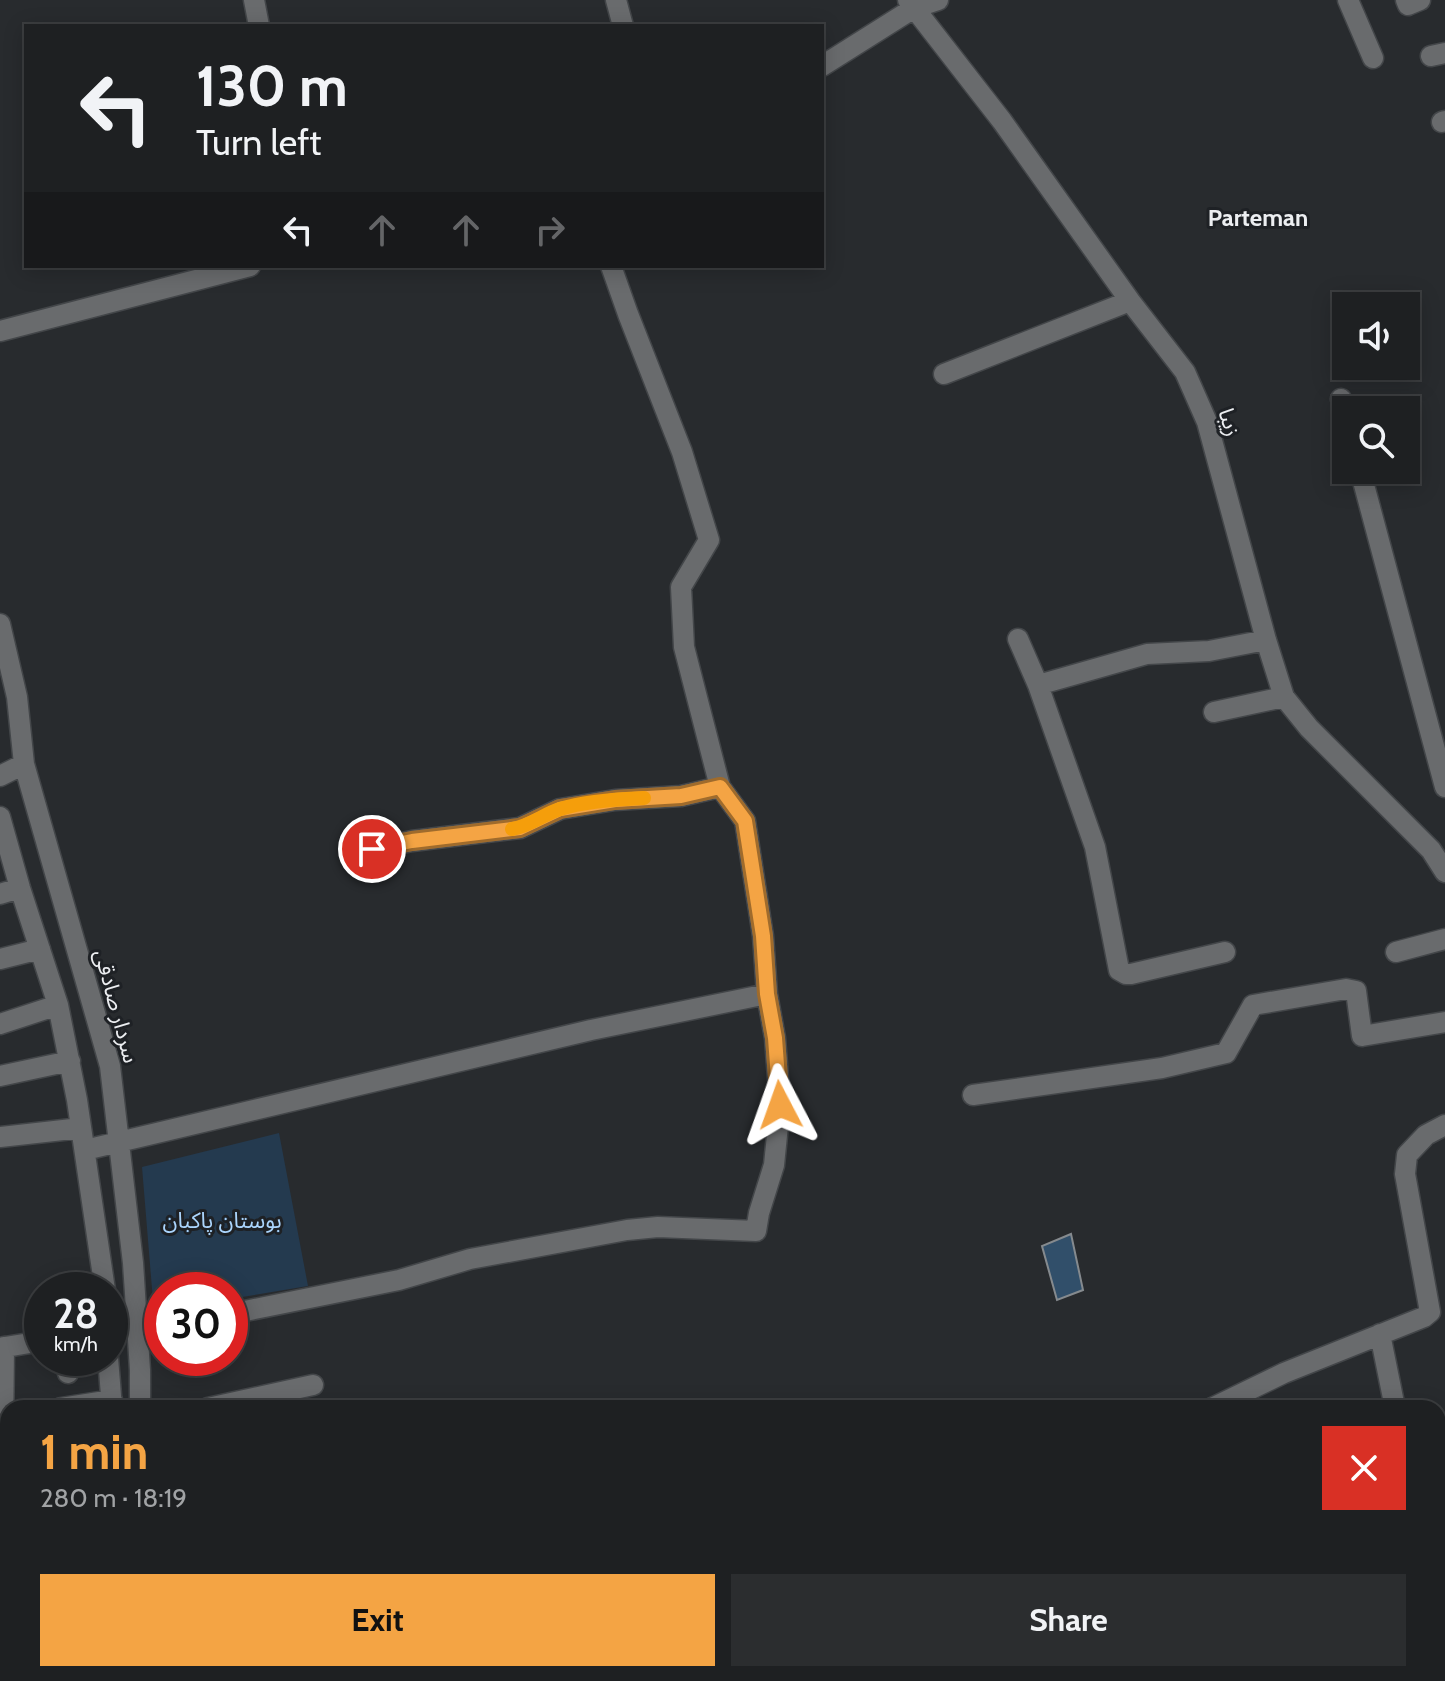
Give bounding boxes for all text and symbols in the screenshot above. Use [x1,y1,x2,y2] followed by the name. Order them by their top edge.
[196,52,348,120] text: 130 m
[64,56,168,160] icon: left
[196,120,321,164] text: Turn left
[1208,203,1308,232] district label: Parteman
[276,208,320,252] icon: left
[360,208,404,252] icon: ahead
[444,208,488,252] icon: ahead
[528,208,572,252] icon: right
[1332,292,1420,484] map controls
[1332,292,1420,380] button: sound
[1332,396,1420,484] button: search
[1212,405,1247,440] street label: زیبا
[338,815,406,883] pin
[350,827,394,871] icon: arrive
[88,946,145,1066] street label: سردار صادقی
[738,1063,822,1147] position arrow
[162,1207,282,1235] park label: بوستان پاکبان
[144,1272,248,1376] speed limit sign: 30
[53,1289,99,1338] text: 28
[54,1332,98,1356] text: km/h
[40,1423,148,1481] text: 1 min
[1322,1426,1406,1510] button: close
[40,1482,187,1514] text: 280 m · 18:19
[40,1574,715,1666] button: Exit
[731,1574,1406,1666] button: Share

